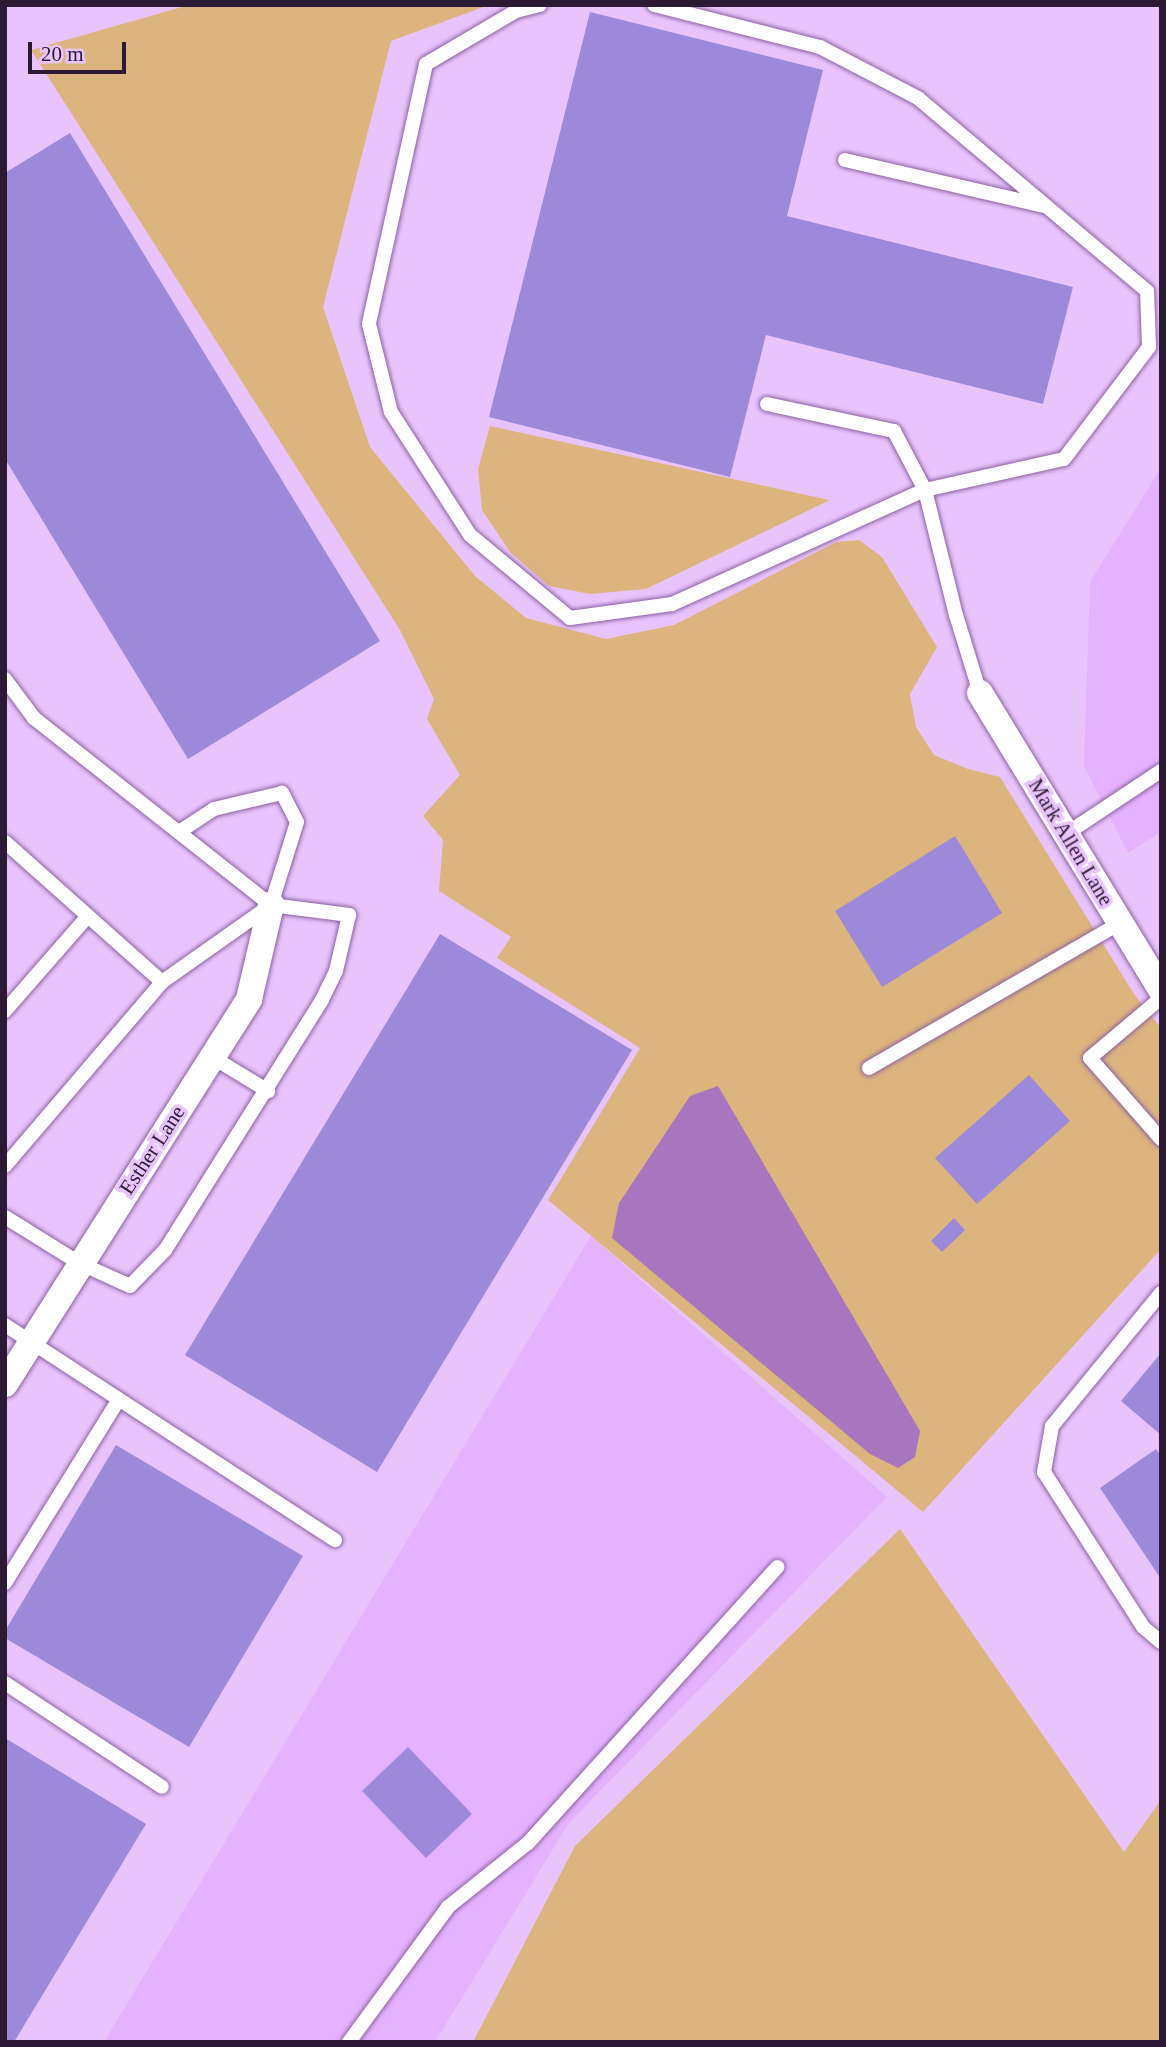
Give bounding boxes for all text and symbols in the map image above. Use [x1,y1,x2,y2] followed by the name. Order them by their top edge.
[32,28,130,72] scale bar
[41,42,84,66] text: 20 m
[1023,774,1119,910] street label: Mark Allen Lane
[114,1101,190,1199] street label: Esther Lane

